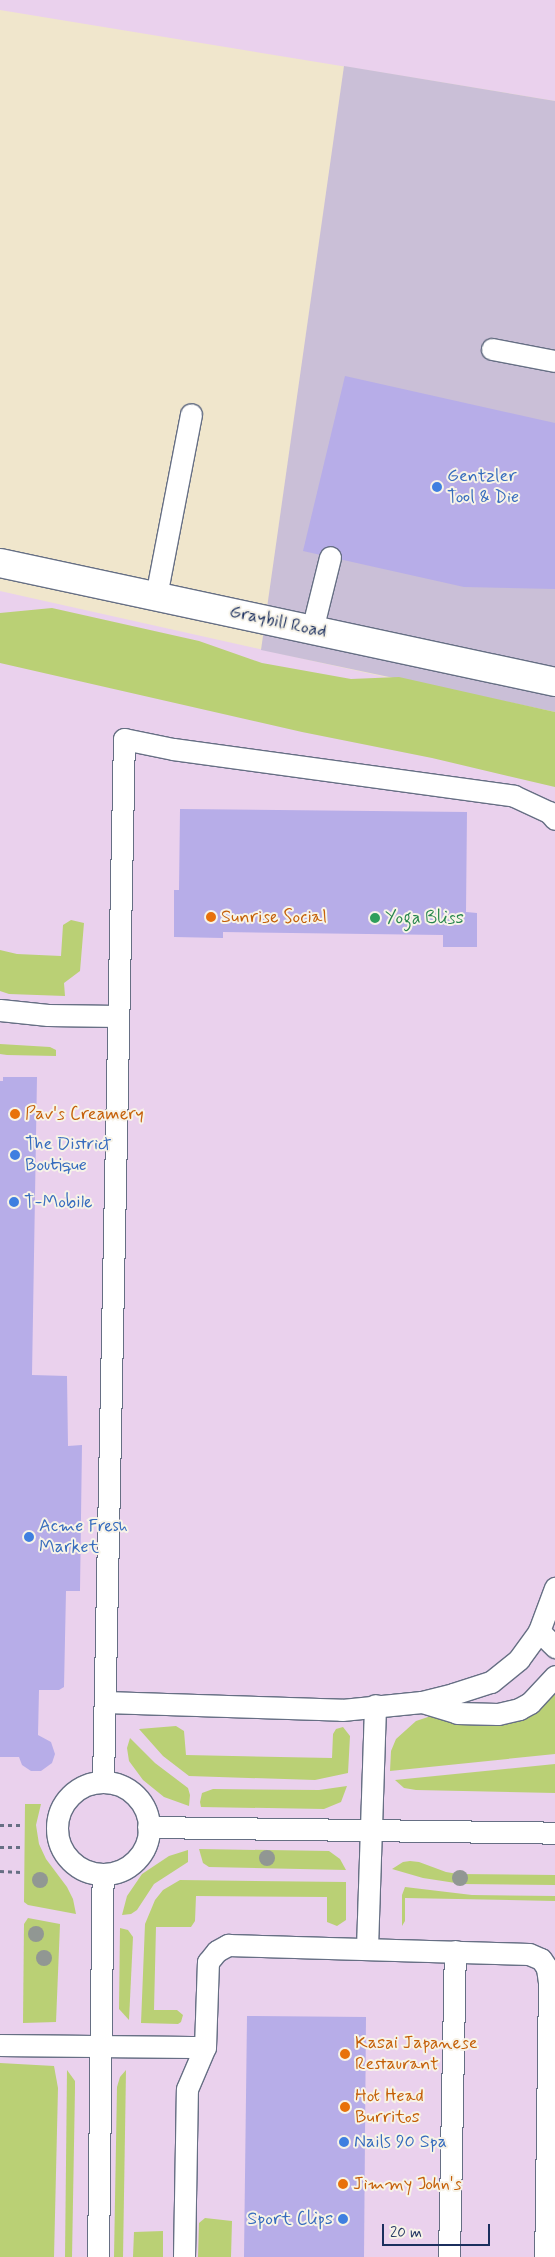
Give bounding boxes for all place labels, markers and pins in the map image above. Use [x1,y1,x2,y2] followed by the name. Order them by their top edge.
[447,466,519,508] place label: Gentzler Tool & Die
[431,481,443,493] marker: Gentzler Tool & Die
[221,906,328,928] place label: Sunrise Social
[385,907,463,929] place label: Yoga Bliss
[205,911,217,923] marker: Sunrise Social
[369,912,381,924] marker: Yoga Bliss
[25,1103,151,1125] place label: Pav's Creamery
[9,1108,21,1120] marker: Pav's Creamery
[25,1134,111,1176] place label: The District Boutique
[9,1149,21,1161] marker: The District Boutique
[24,1191,92,1213] place label: T-Mobile
[8,1196,20,1208] marker: T-Mobile
[39,1516,128,1558] place label: Acme Fresh Market
[23,1531,35,1543] marker: Acme Fresh Market
[355,2033,478,2076] place label: Kasai Japanese Restaurant
[339,2048,351,2060] marker: Kasai Japanese Restaurant
[355,2086,423,2128] place label: Hot Head Burritos
[339,2101,351,2113] marker: Hot Head Burritos
[354,2131,447,2153] place label: Nails 90 Spa
[338,2136,350,2148] marker: Nails 90 Spa
[353,2173,469,2195] place label: Jimmy John's
[337,2178,349,2190] marker: Jimmy John's
[245,2208,333,2230] place label: Sport Clips
[337,2213,349,2225] marker: Sport Clips

